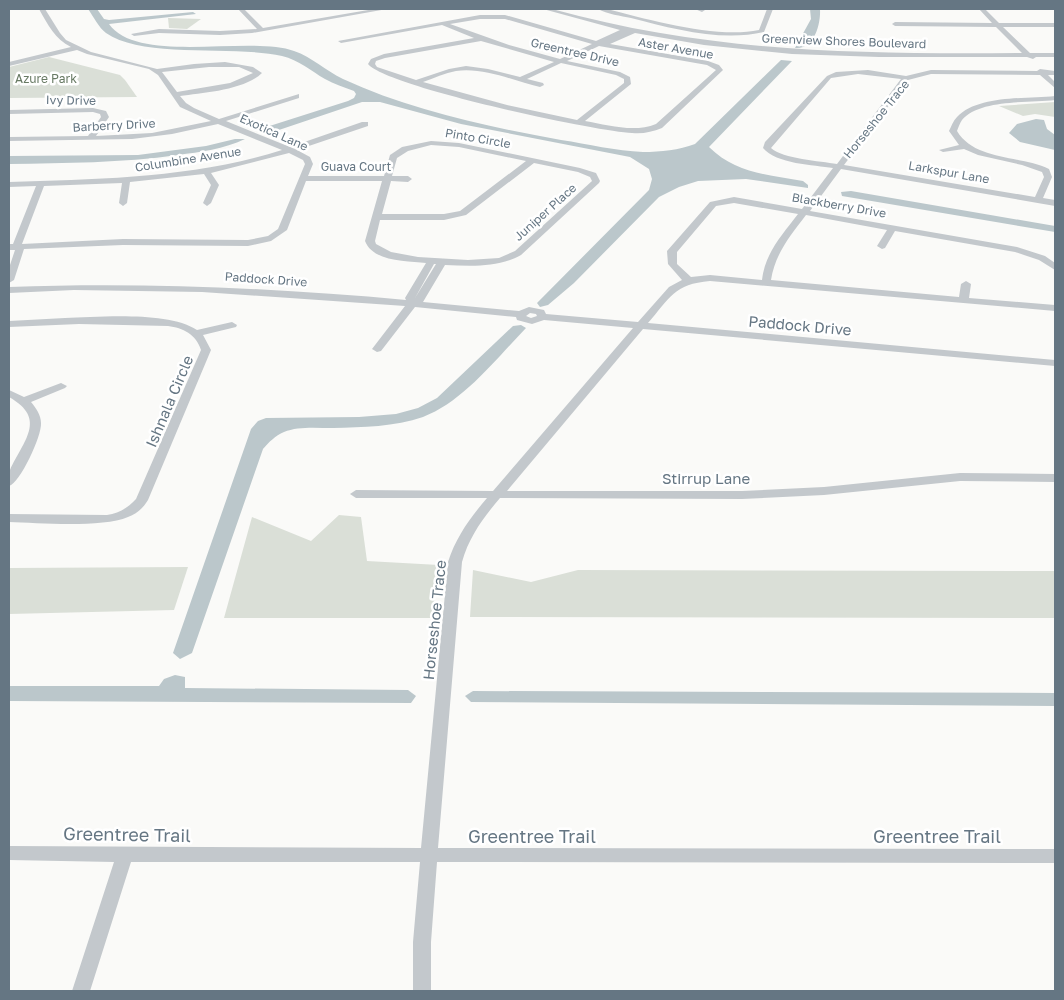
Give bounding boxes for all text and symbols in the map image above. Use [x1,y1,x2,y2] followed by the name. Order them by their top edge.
[761,31,927,51] street label: Greenview Shores Boulevard
[637,34,715,62] street label: Aster Avenue
[529,35,621,69] street label: Greentree Drive
[15,71,77,86] park label: Azure Park
[840,77,912,161] street label: Horseshoe Trace
[46,92,96,108] street label: Ivy Drive
[237,110,311,154] street label: Exotica Lane
[72,115,156,135] street label: Barberry Drive
[444,125,512,151] street label: Pinto Circle
[134,143,242,175] street label: Columbine Avenue
[907,157,991,187] street label: Larkspur Lane
[321,159,392,174] street label: Guava Court
[511,180,579,244] street label: Juniper Place
[791,189,887,221] street label: Blackberry Drive
[224,269,308,289] street label: Paddock Drive
[748,312,852,338] street label: Paddock Drive
[142,352,197,450] street label: Ishnala Circle
[662,469,750,487] street label: Stirrup Lane
[419,559,449,681] street label: Horseshoe Trace
[63,822,191,846] street label: Greentree Trail
[468,825,596,847] street label: Greentree Trail
[873,825,1001,847] street label: Greentree Trail

